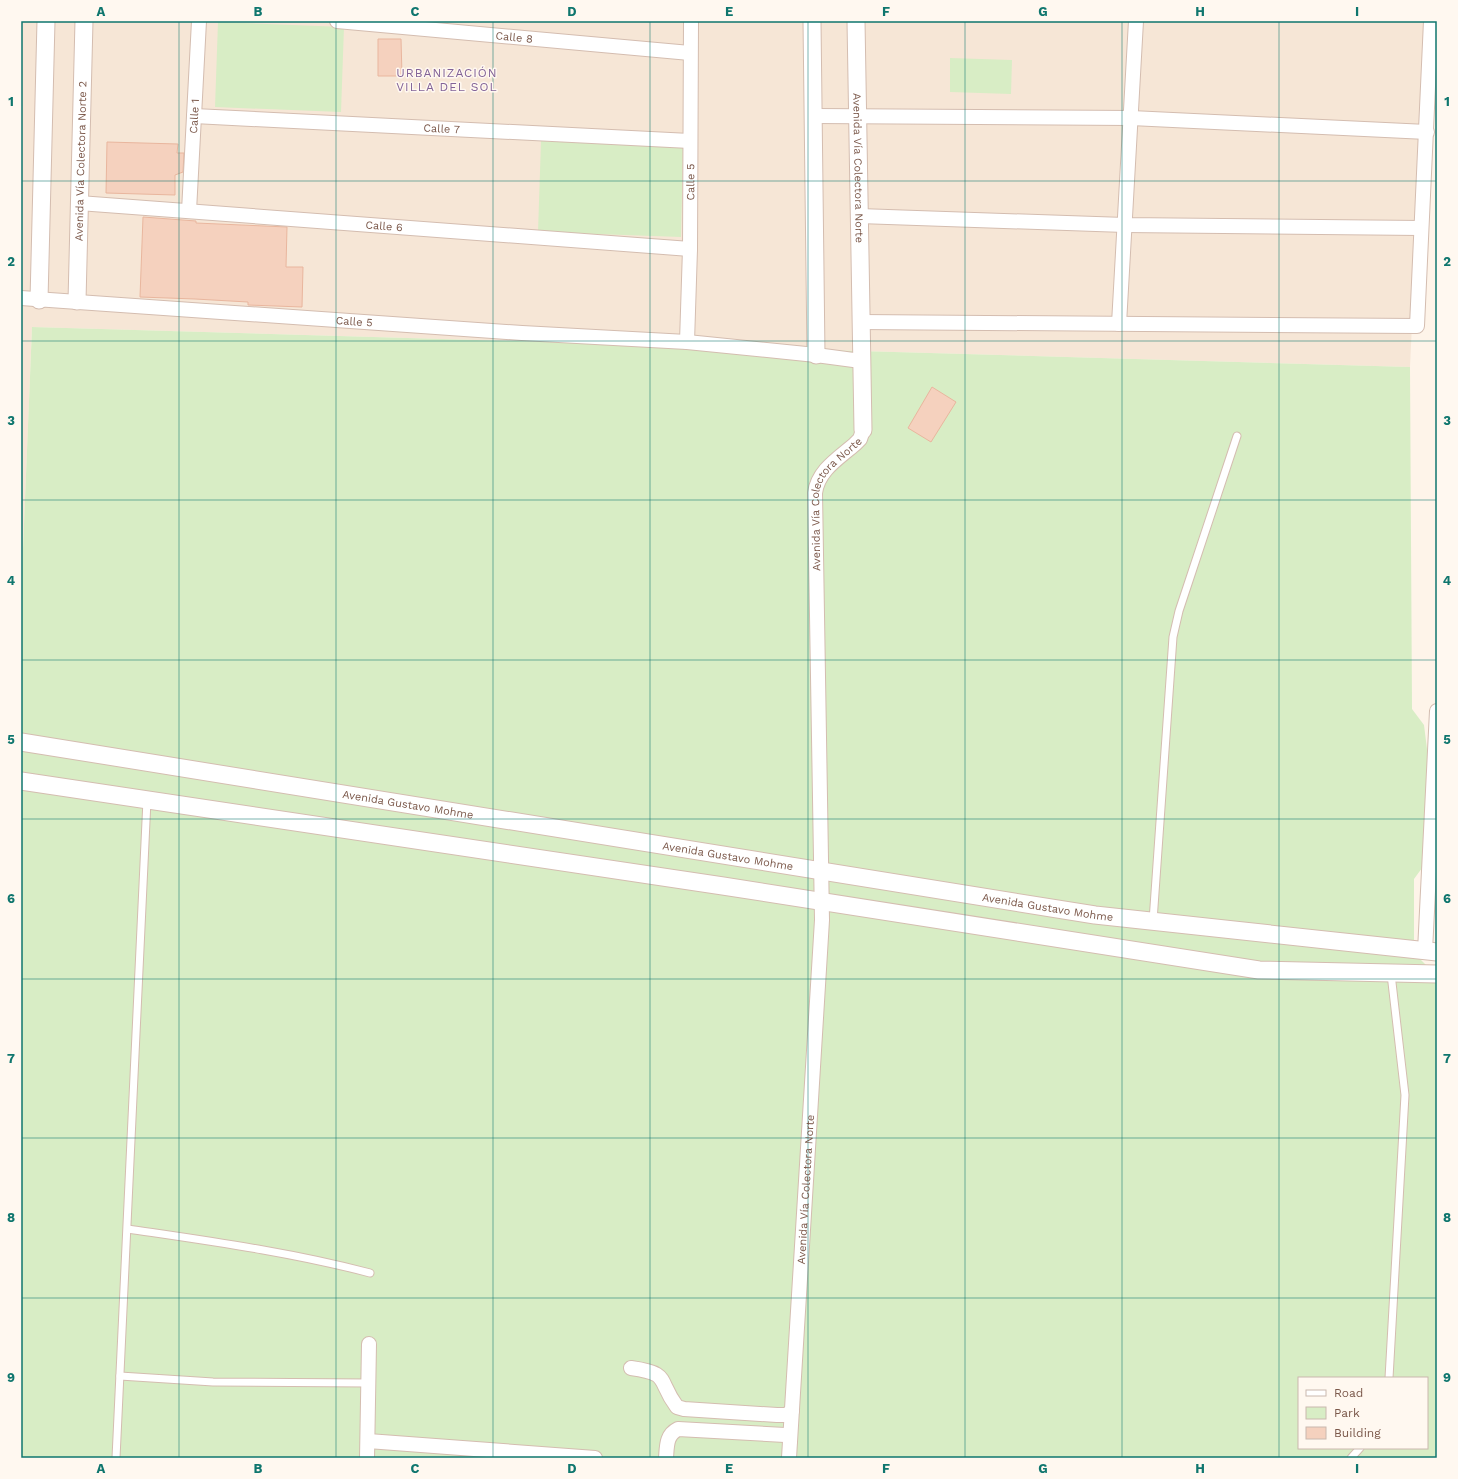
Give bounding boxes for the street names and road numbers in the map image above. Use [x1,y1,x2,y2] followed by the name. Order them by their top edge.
[495,29,534,45] street label: Calle 8
[72,81,89,241] street label: Avenida Vía Colectora Norte 2
[851,93,866,243] street label: Avenida Vía Colectora Norte
[187,98,201,134] street label: Calle 1
[423,121,460,136] street label: Calle 7
[684,163,697,201] street label: Calle 5
[365,218,404,234] street label: Calle 6
[335,314,373,329] street label: Calle 5
[808,434,865,571] street label: Avenida Vía Colectora Norte
[342,787,474,821] street label: Avenida Gustavo Mohme
[662,839,794,873] street label: Avenida Gustavo Mohme
[981,890,1114,923] street label: Avenida Gustavo Mohme
[794,1114,817,1265] street label: Avenida Vía Colectora Norte

